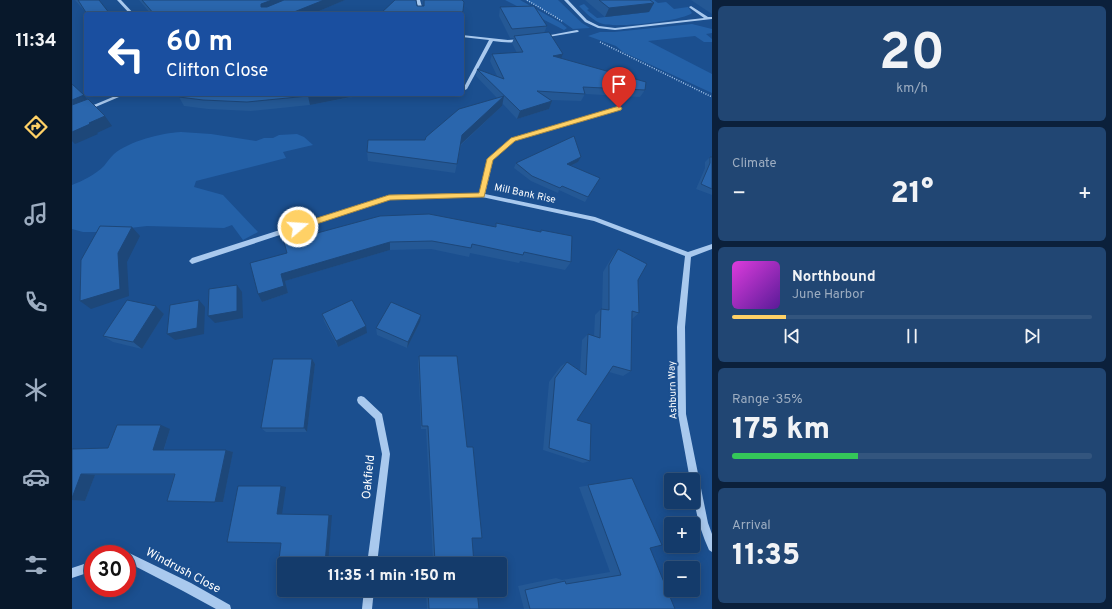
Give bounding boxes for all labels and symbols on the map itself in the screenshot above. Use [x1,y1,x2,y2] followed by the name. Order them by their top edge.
[602,67,636,108] pin
[493,181,557,207] street label: Mill Bank Rise
[277,206,319,248] position arrow
[665,360,681,420] street label: Ashburn Way
[359,454,379,500] street label: Oakfield
[84,545,136,597] speed limit sign: 30
[143,545,223,597] street label: Windrush Close

